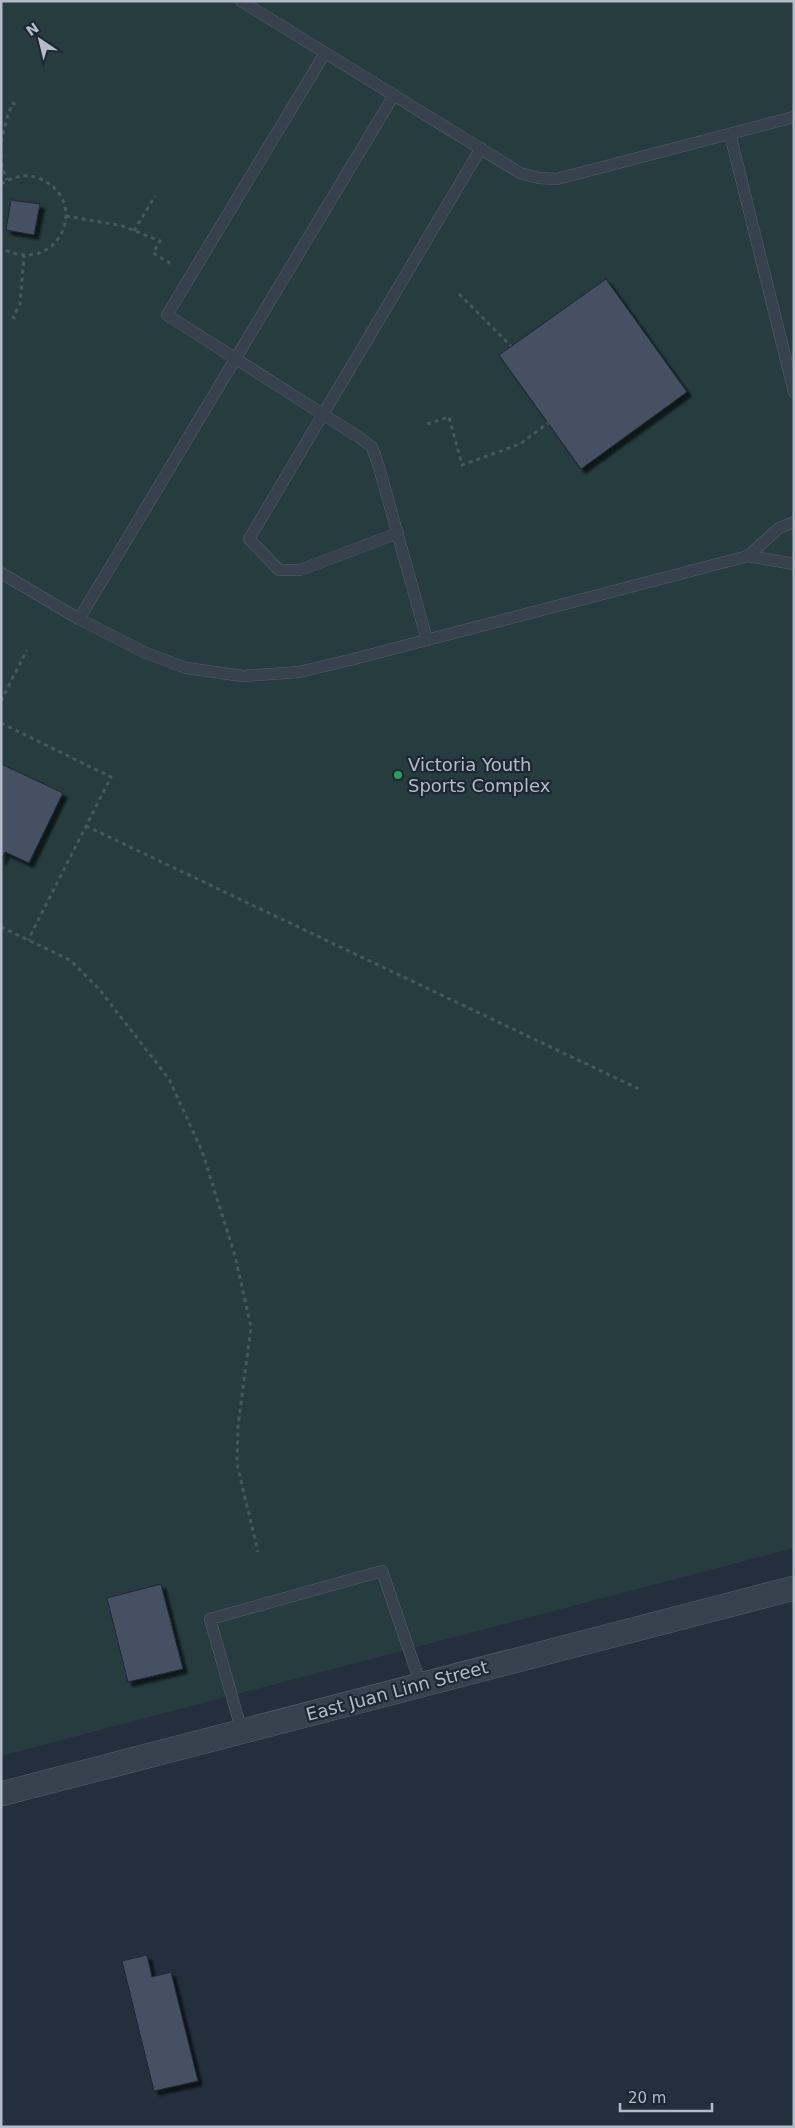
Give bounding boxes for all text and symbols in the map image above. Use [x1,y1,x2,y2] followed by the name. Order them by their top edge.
[15,15,65,65] north arrow
[23,19,42,39] text: N
[408,754,551,796] place label: Victoria Youth Sports Complex
[392,769,404,781] marker: Victoria Youth Sports Complex
[303,1656,490,1725] street label: East Juan Linn Street
[620,2080,712,2112] scale bar
[628,2089,666,2107] text: 20 m

